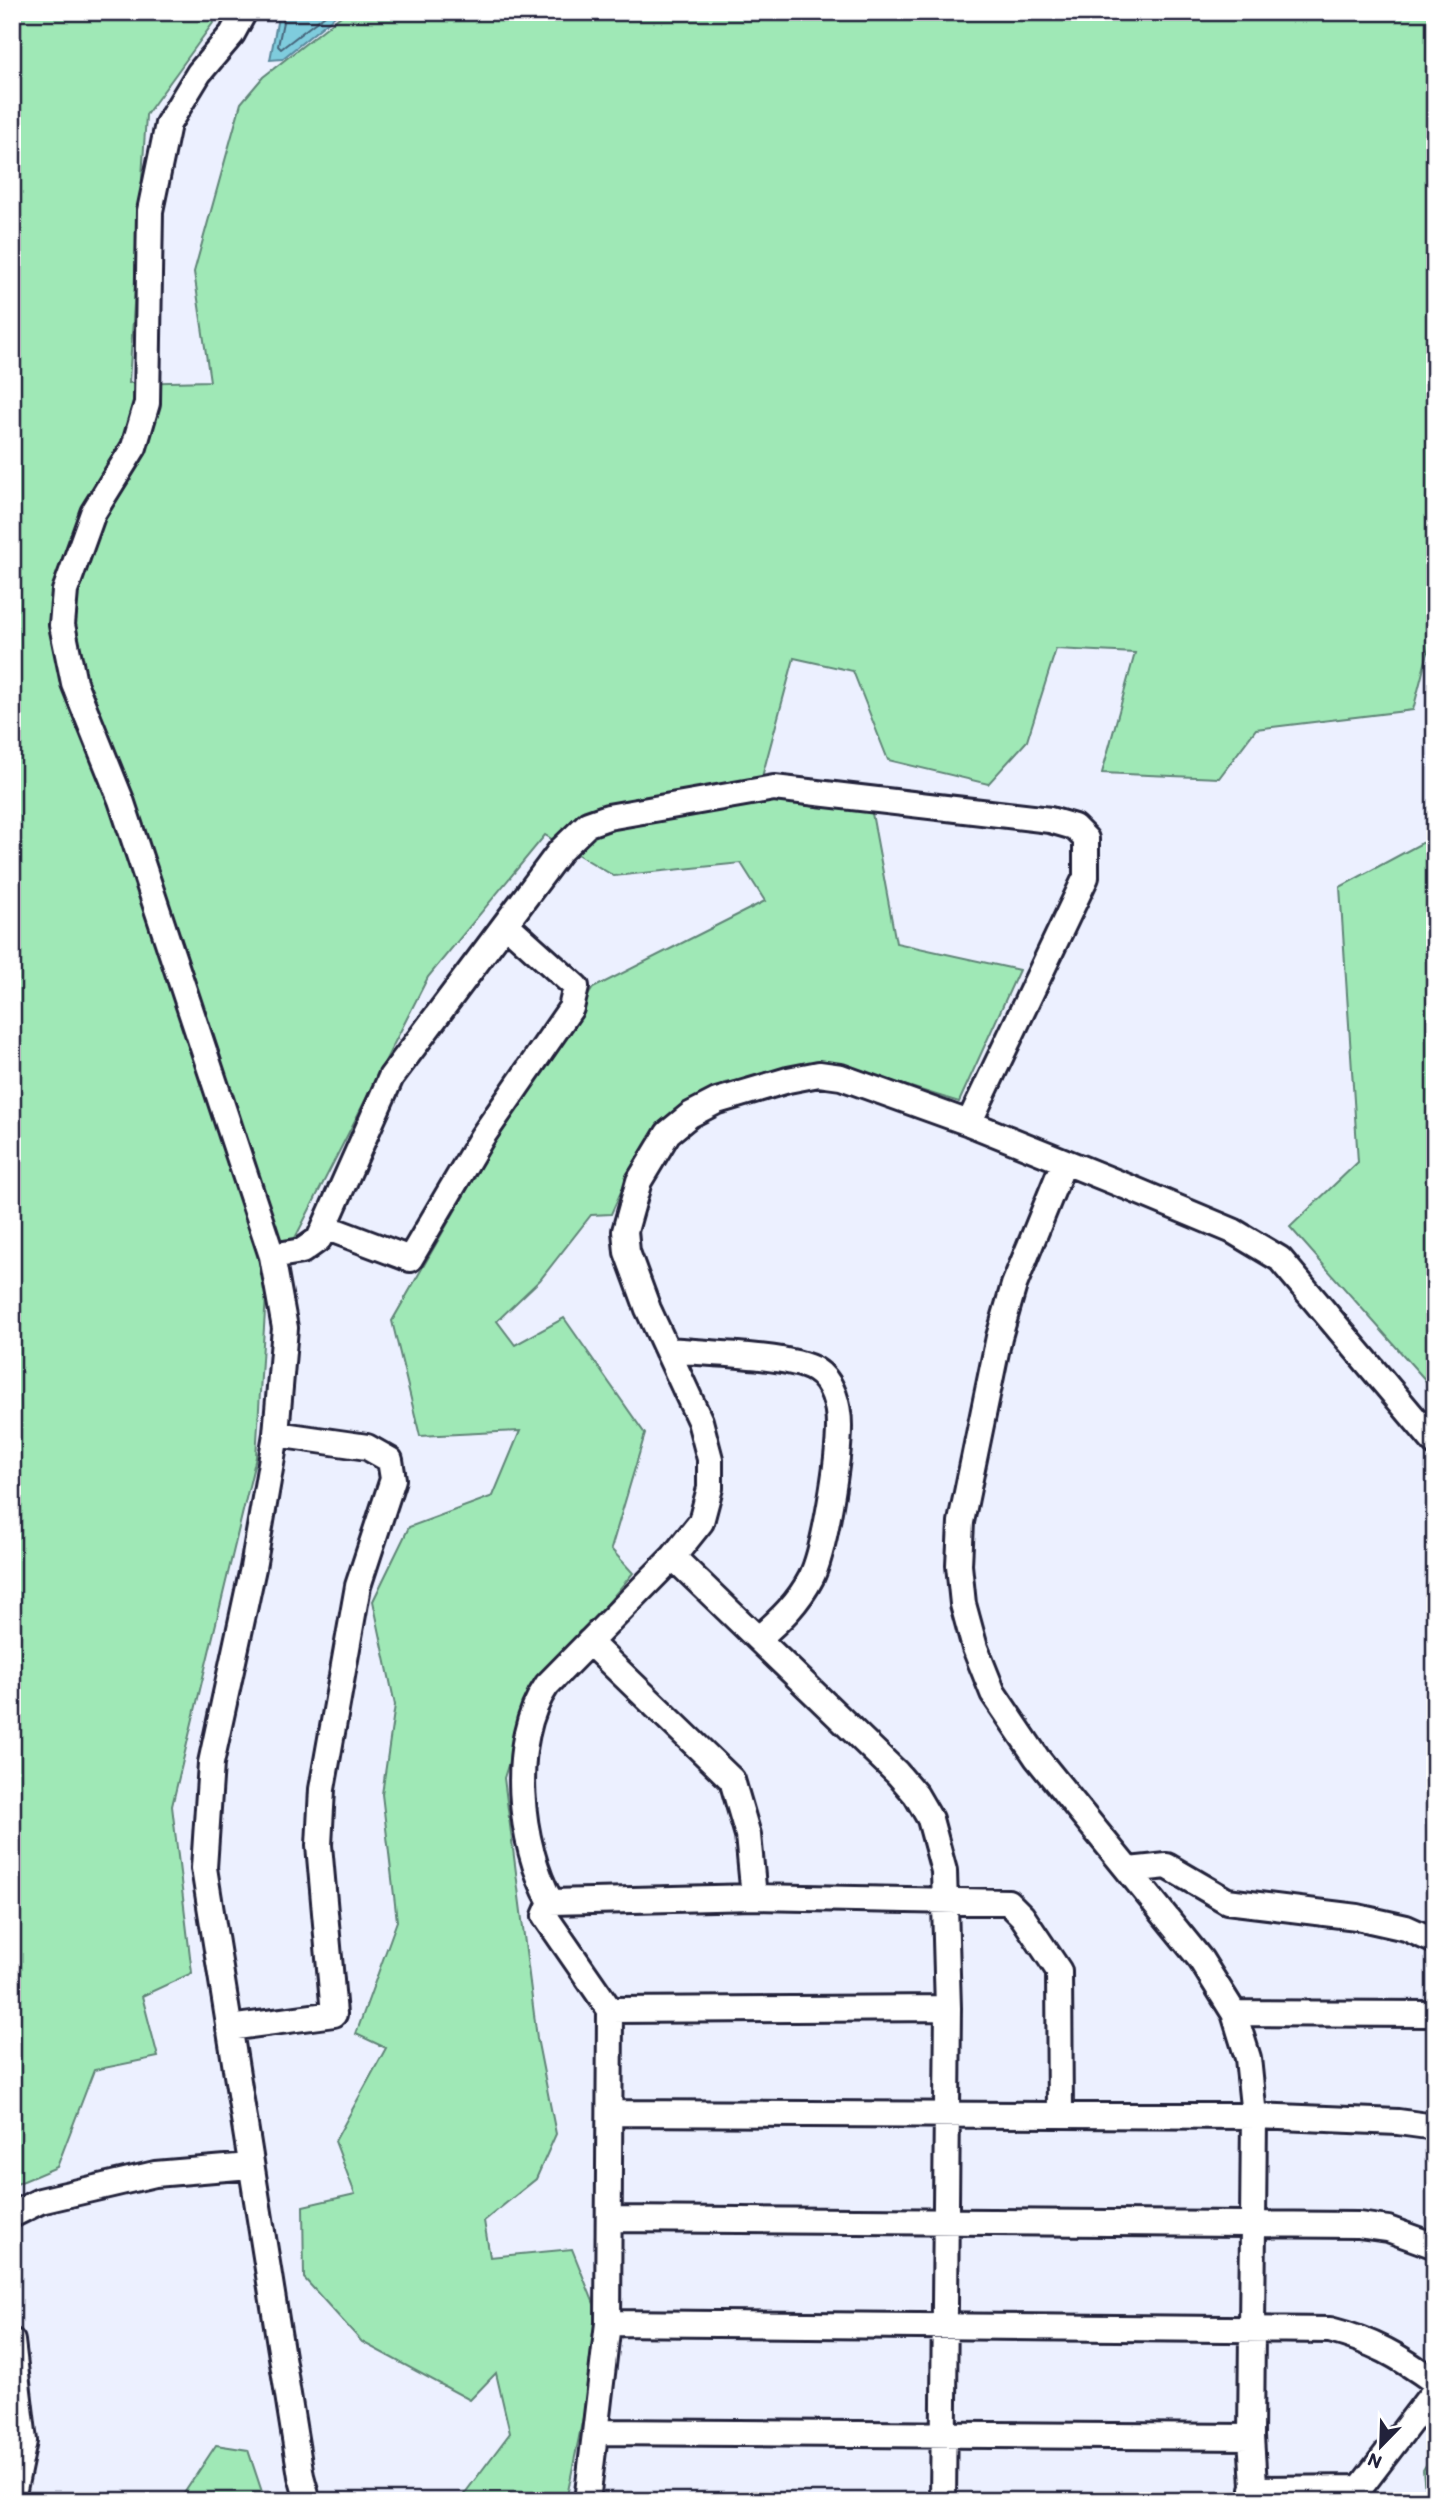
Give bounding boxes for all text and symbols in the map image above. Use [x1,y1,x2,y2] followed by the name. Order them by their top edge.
[1346,2412,1416,2482] north arrow
[1364,2448,1385,2474] text: N

